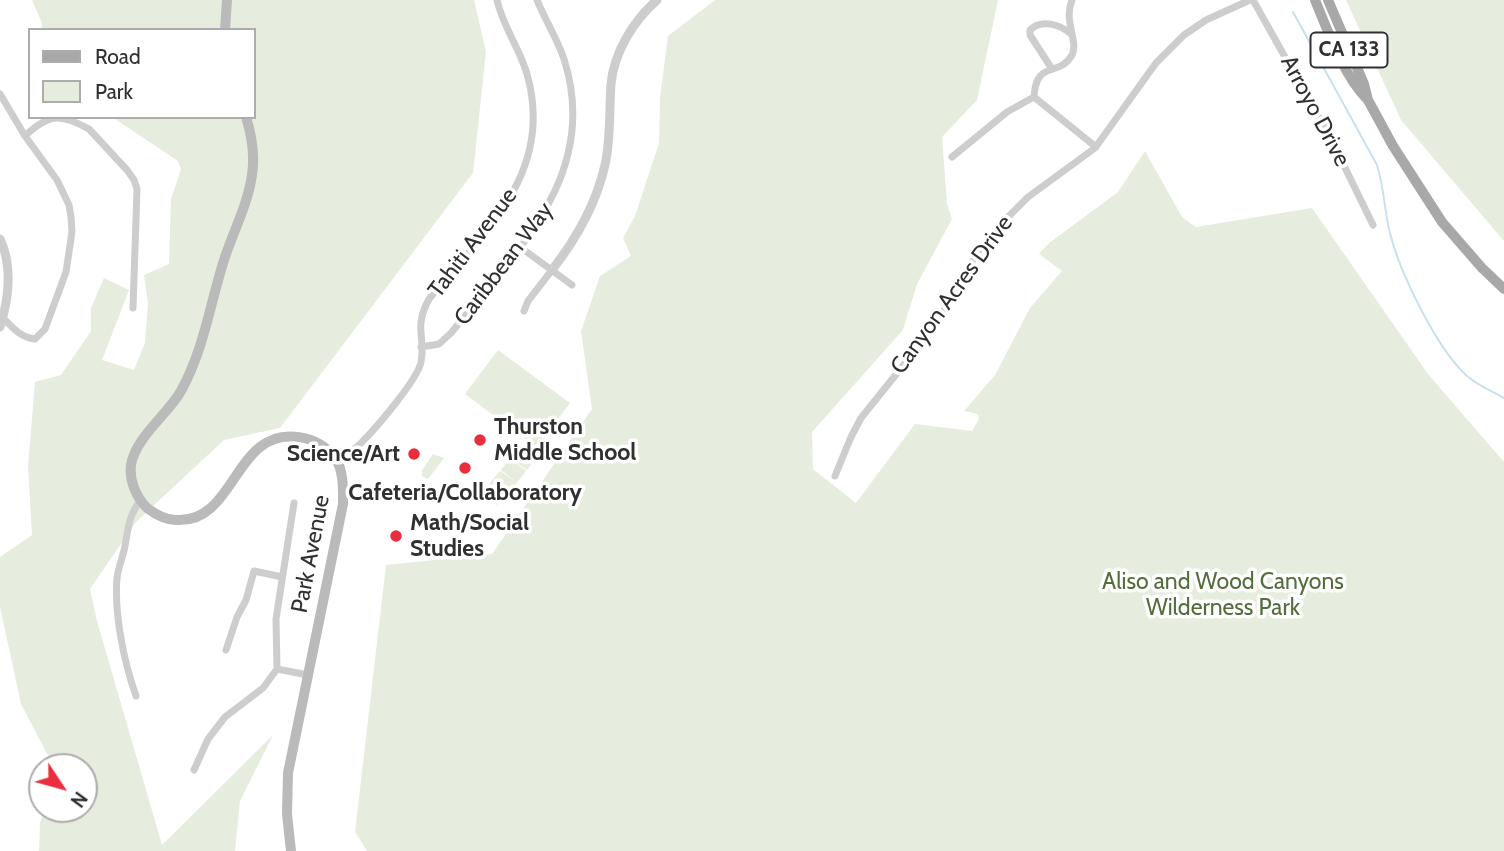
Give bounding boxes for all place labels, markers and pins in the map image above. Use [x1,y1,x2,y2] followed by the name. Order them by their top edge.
[494,413,636,467] place label: Thurston Middle School
[472,432,488,448] marker: Thurston Middle School
[287,440,400,468] place label: Science/Art
[406,446,422,462] marker: Science/Art
[457,460,473,476] marker: Cafeteria/Collaboratory
[348,479,582,507] place label: Cafeteria/Collaboratory
[410,509,529,563] place label: Math/Social Studies
[388,528,404,544] marker: Math/Social Studies

